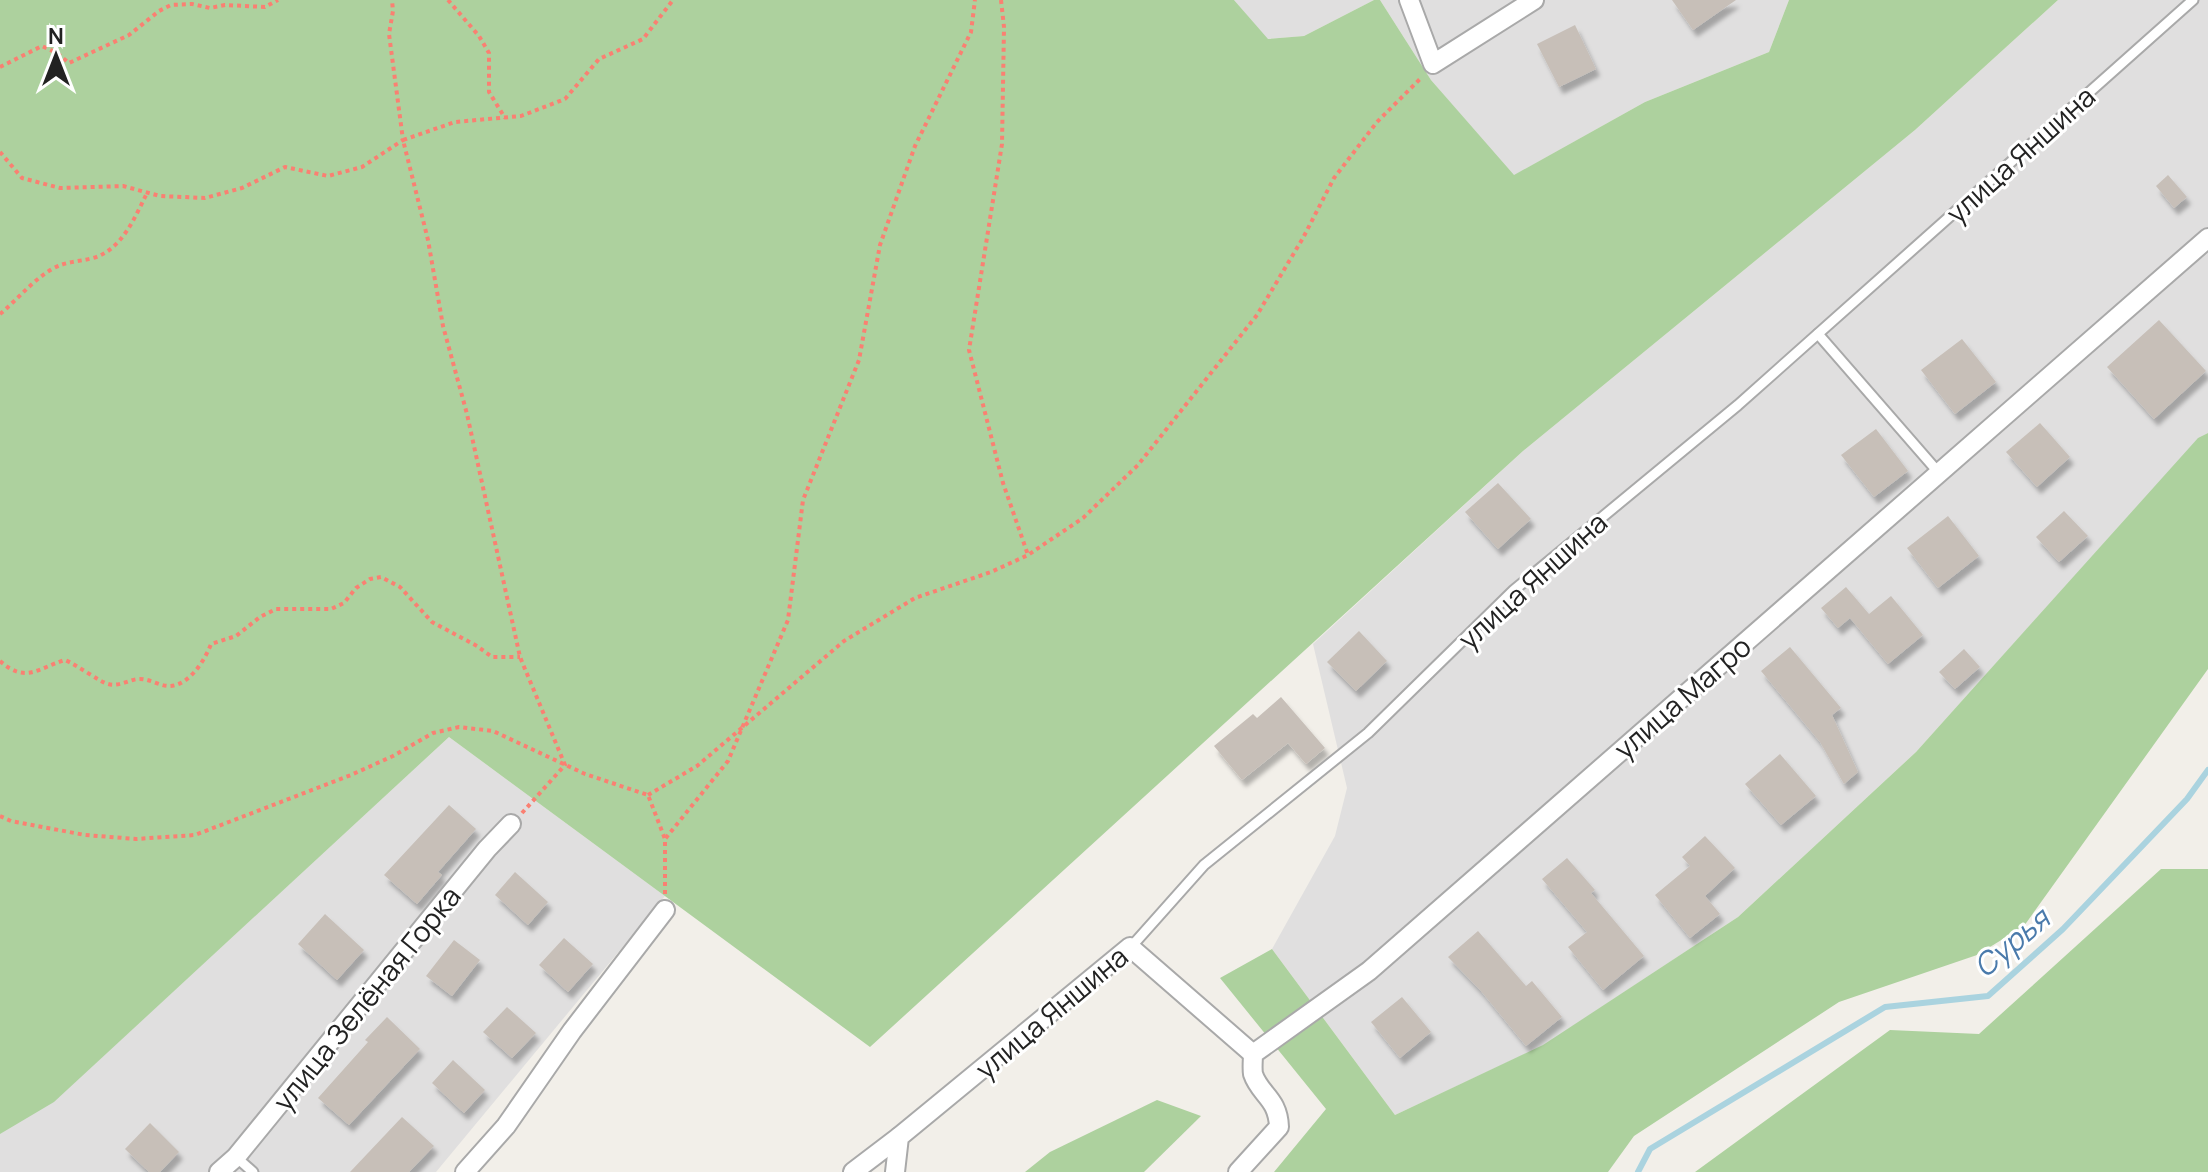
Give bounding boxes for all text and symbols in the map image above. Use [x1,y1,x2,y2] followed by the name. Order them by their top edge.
[16,16,96,96] north arrow
[48,21,64,51] text: N
[1937,77,2103,231] street label: улица Яншина
[1449,503,1615,657] street label: улица Яншина
[1605,627,1759,767] street label: улица Магро
[264,878,468,1118] street label: улица Зелёная Горка
[1964,897,2060,986] water label: Сурья
[967,937,1135,1087] street label: улица Яншина

